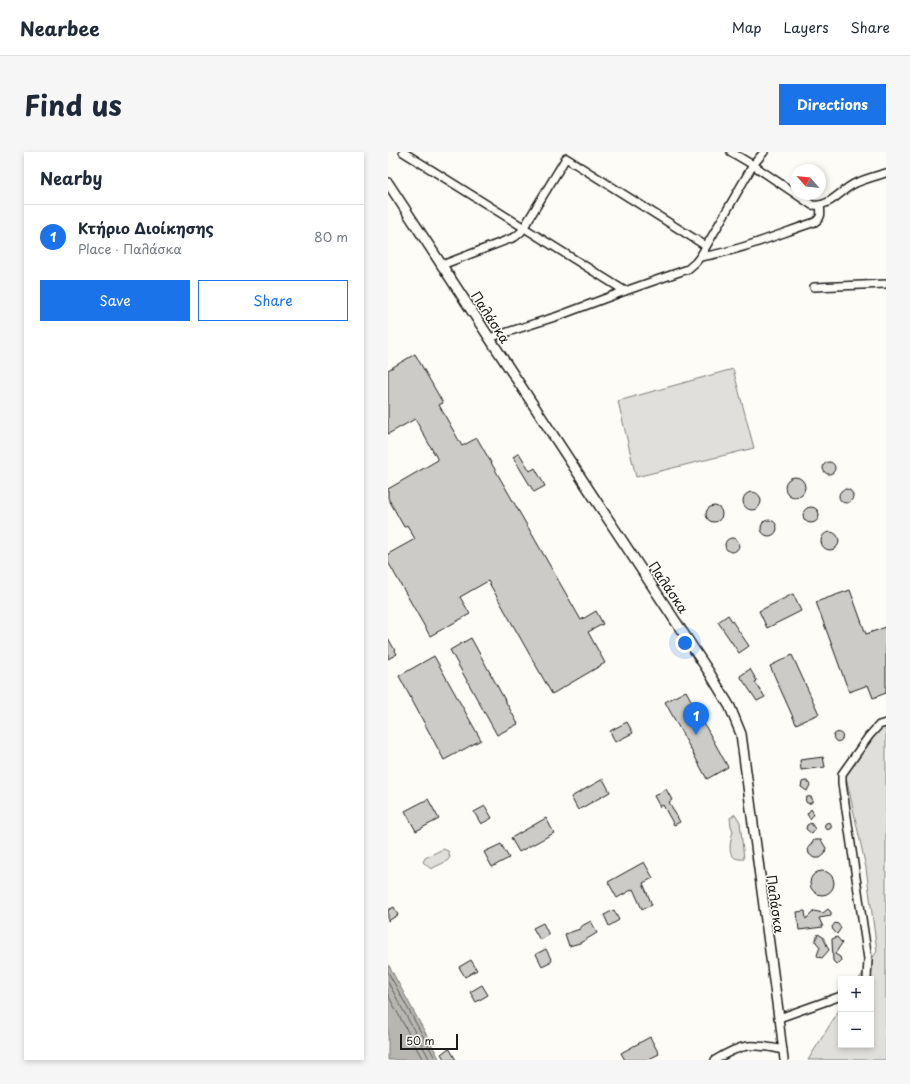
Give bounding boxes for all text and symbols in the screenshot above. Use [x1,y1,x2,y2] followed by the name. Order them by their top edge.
[20,14,100,42] text: Nearbee
[732,17,762,38] text: Map
[784,17,829,38] text: Layers
[851,17,890,38] text: Share
[24,83,122,126] text: Find us
[779,84,886,125] button: Directions
[790,164,826,200] north arrow
[40,165,102,191] text: Nearby
[78,216,214,239] text: Κτήριο Διοίκησης
[50,227,56,246] text: 1
[314,227,348,246] text: 80 m
[78,239,182,258] text: Place · Παλάσκα
[40,280,190,321] button: Save
[198,280,348,321] button: Share
[467,287,515,347] street label: Παλάσκα
[645,557,694,617] street label: Παλάσκα
[675,633,695,653] your location
[683,702,709,735] pin: 1
[763,874,790,935] street label: Παλάσκα
[838,976,874,1048] map controls
[838,976,874,1012] button: +
[838,1012,874,1048] button: −
[400,1032,458,1051] scale bar
[406,1032,435,1049] text: 50 m

